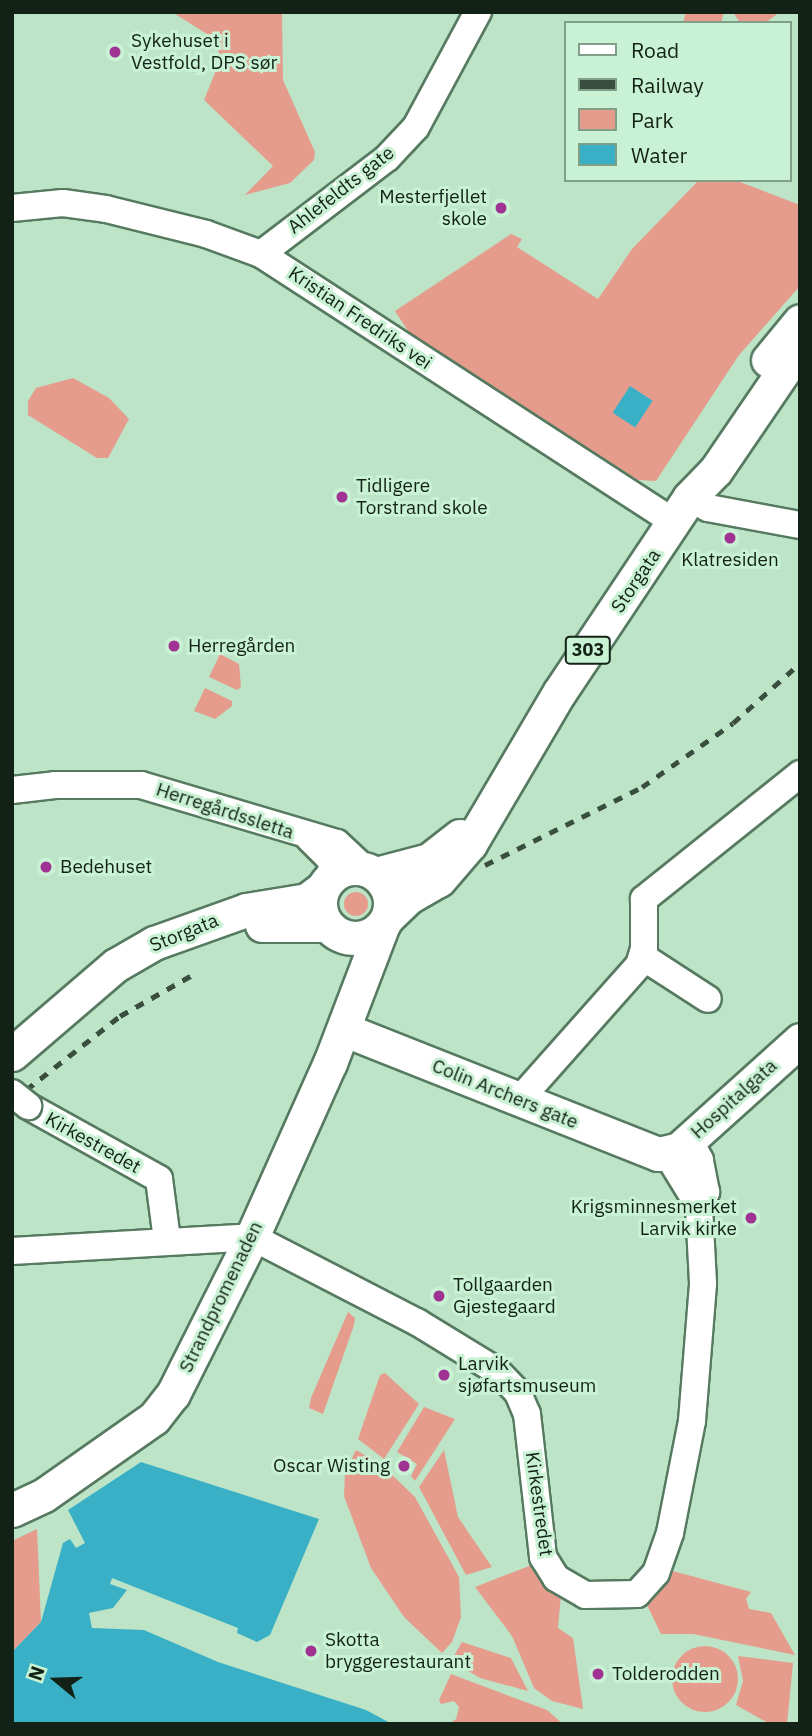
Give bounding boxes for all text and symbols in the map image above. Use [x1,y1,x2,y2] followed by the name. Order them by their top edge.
[564,21,791,182] legend
[131,30,277,74] place label: Sykehuset i Vestfold, DPS sør
[631,36,679,64] text: Road
[105,42,125,62] marker: Sykehuset i Vestfold, DPS sør
[631,71,704,99] text: Railway
[631,106,674,134] text: Park
[283,141,399,239] street label: Ahlefeldts gate
[631,141,687,169] text: Water
[379,186,487,230] place label: Mesterfjellet skole
[493,200,509,216] marker: Mesterfjellet skole
[284,262,436,374] street label: Kristian Fredriks vei
[356,475,488,519] place label: Tidligere Torstrand skole
[334,489,350,505] marker: Tidligere Torstrand skole
[722,530,738,546] marker: Klatresiden
[606,545,666,617] street label: Storgata
[681,549,779,571] place label: Klatresiden
[188,635,295,657] place label: Herregården
[564,636,612,664] road number: 303
[166,638,182,654] marker: Herregården
[153,778,297,844] street label: Herregårdssletta
[60,856,152,878] place label: Bedehuset
[38,859,54,875] marker: Bedehuset
[146,909,222,957] street label: Storgata
[429,1054,581,1134] street label: Colin Archers gate
[686,1054,782,1144] street label: Hospitalgata
[42,1108,144,1178] street label: Kirkestredet
[571,1196,737,1240] place label: Krigsminnesmerket Larvik kirke
[743,1210,759,1226] marker: Krigsminnesmerket Larvik kirke
[175,1218,267,1376] street label: Strandpromenaden
[453,1274,556,1318] place label: Tollgaarden Gjestegaard
[431,1288,447,1304] marker: Tollgaarden Gjestegaard
[458,1353,596,1397] place label: Larvik sjøfartsmuseum
[436,1367,452,1383] marker: Larvik sjøfartsmuseum
[520,1450,558,1558] street label: Kirkestredet
[273,1455,390,1477] place label: Oscar Wisting
[396,1458,412,1474] marker: Oscar Wisting
[325,1629,471,1673] place label: Skotta bryggerestaurant
[303,1643,319,1659] marker: Skotta bryggerestaurant
[21,1645,91,1715] north arrow
[23,1663,50,1684] text: N
[612,1663,720,1685] place label: Tolderodden
[590,1666,606,1682] marker: Tolderodden

